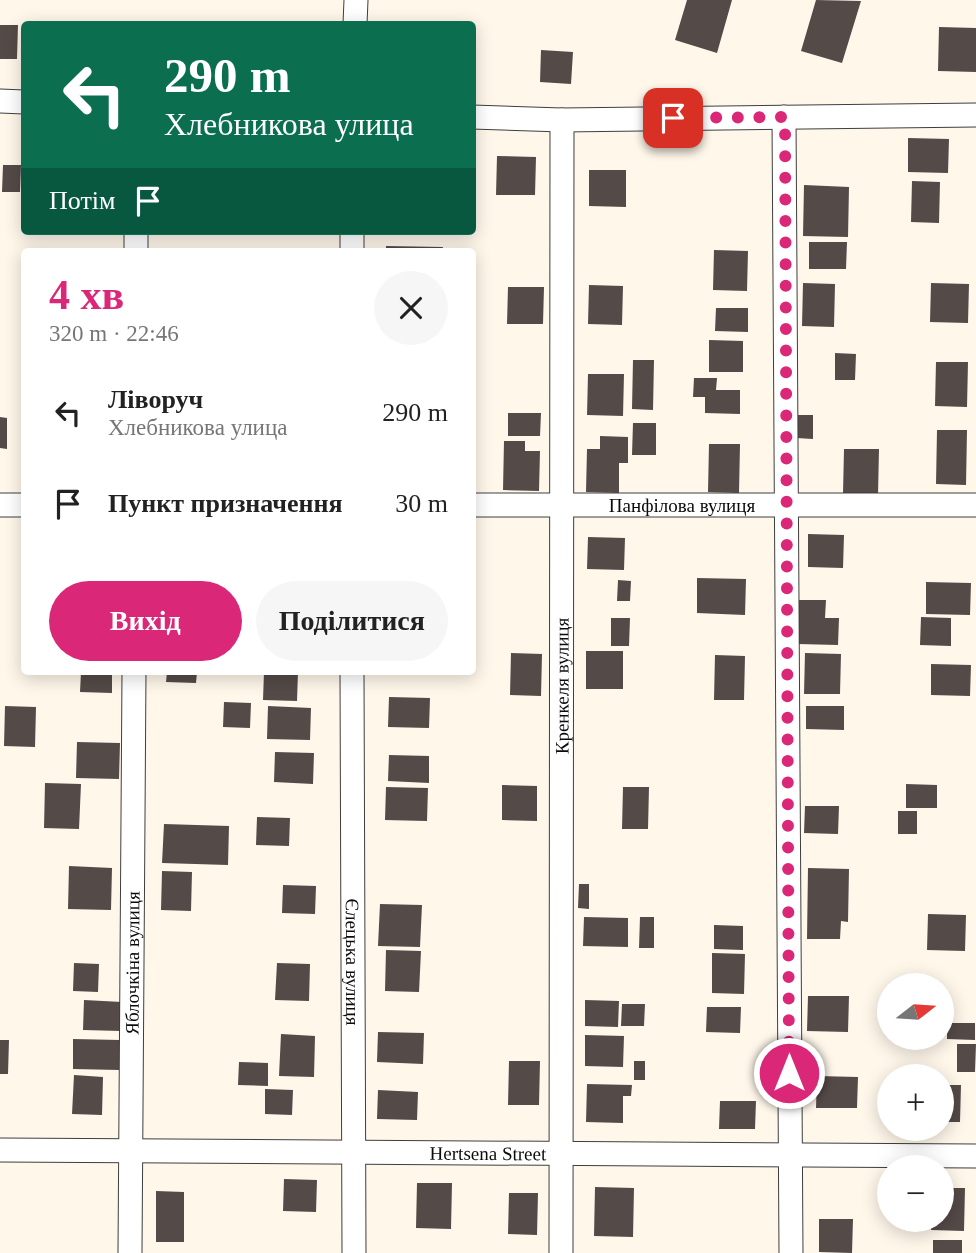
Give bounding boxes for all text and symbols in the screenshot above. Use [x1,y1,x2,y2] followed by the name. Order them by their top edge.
[164,48,291,103] text: 290 m
[49,49,140,140] icon: left
[643,88,703,148] pin
[654,99,692,137] icon: arrive
[164,106,414,142] text: Хлебникова улица
[129,182,167,220] icon: arrive
[49,186,115,215] text: Потім
[374,271,448,345] button: close
[49,272,124,318] text: 4 хв
[49,321,179,346] text: 320 m · 22:46
[108,385,203,414] text: Ліворуч
[49,394,87,432] icon: left
[382,398,448,427] text: 290 m
[108,415,287,440] text: Хлебникова улица
[49,485,87,523] icon: arrive
[108,489,343,518] text: Пункт призначення
[395,489,448,518] text: 30 m
[609,495,755,516] street label: Панфілова вулиця
[49,581,242,661] button: Вихід
[256,581,448,661] button: Поділитися
[551,617,572,754] street label: Кренкеля вулиця
[121,891,143,1035] street label: Яблочкіна вулиця
[342,898,364,1026] street label: Єлецька вулиця
[877,973,954,1050] north arrow
[877,973,954,1232] map controls
[752,1036,826,1110] position arrow
[877,1064,954,1141] button: +
[430,1142,547,1164] street label: Hertsena Street
[877,1155,954,1232] button: −

